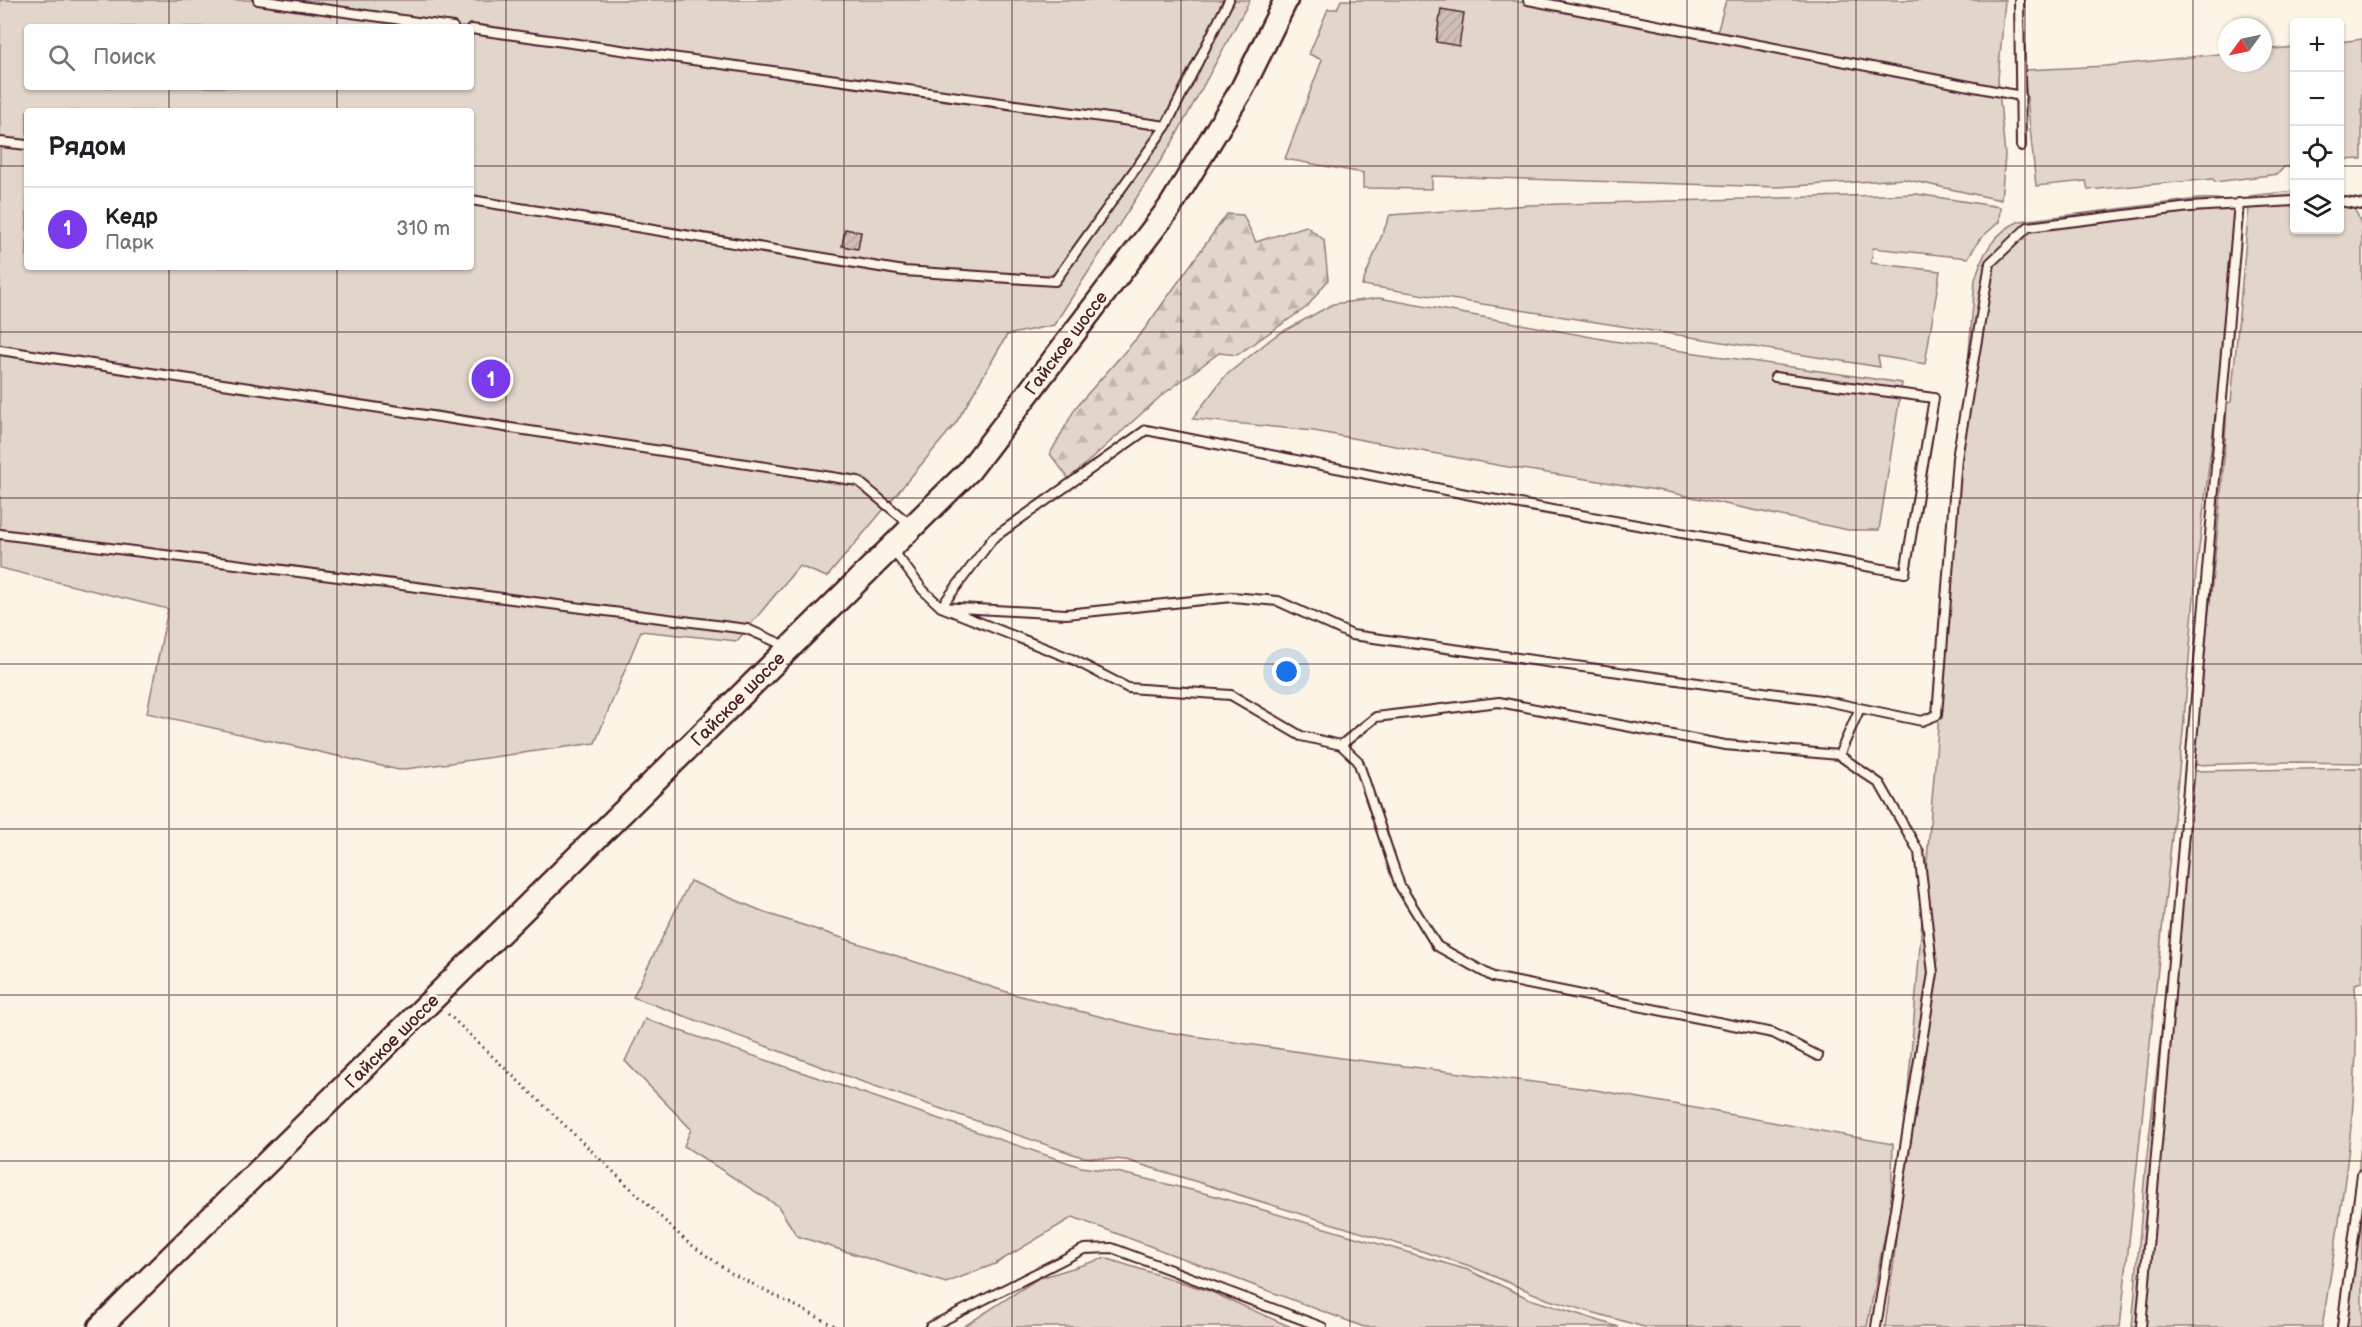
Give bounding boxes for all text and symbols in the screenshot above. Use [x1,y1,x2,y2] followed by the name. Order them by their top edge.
[2218,18,2272,72] north arrow
[2290,18,2344,234] map controls
[2290,18,2344,72] button: +
[24,24,474,90] search box
[45,41,78,74] icon: search
[93,44,156,71] text: Поиск
[2290,72,2344,126] button: −
[2290,126,2344,180] button: locate
[48,132,126,163] text: Рядом
[2290,180,2344,234] button: layers
[105,204,158,231] text: Кедр
[63,217,72,241] text: 1
[396,217,450,241] text: 310 m
[105,231,154,255] text: Парк
[1021,287,1112,399] street label: Гайское шоссе
[472,356,510,401] pin: 1
[687,648,790,751] street label: Гайское шоссе
[1272,657,1301,686] your location
[341,990,444,1093] street label: Гайское шоссе

